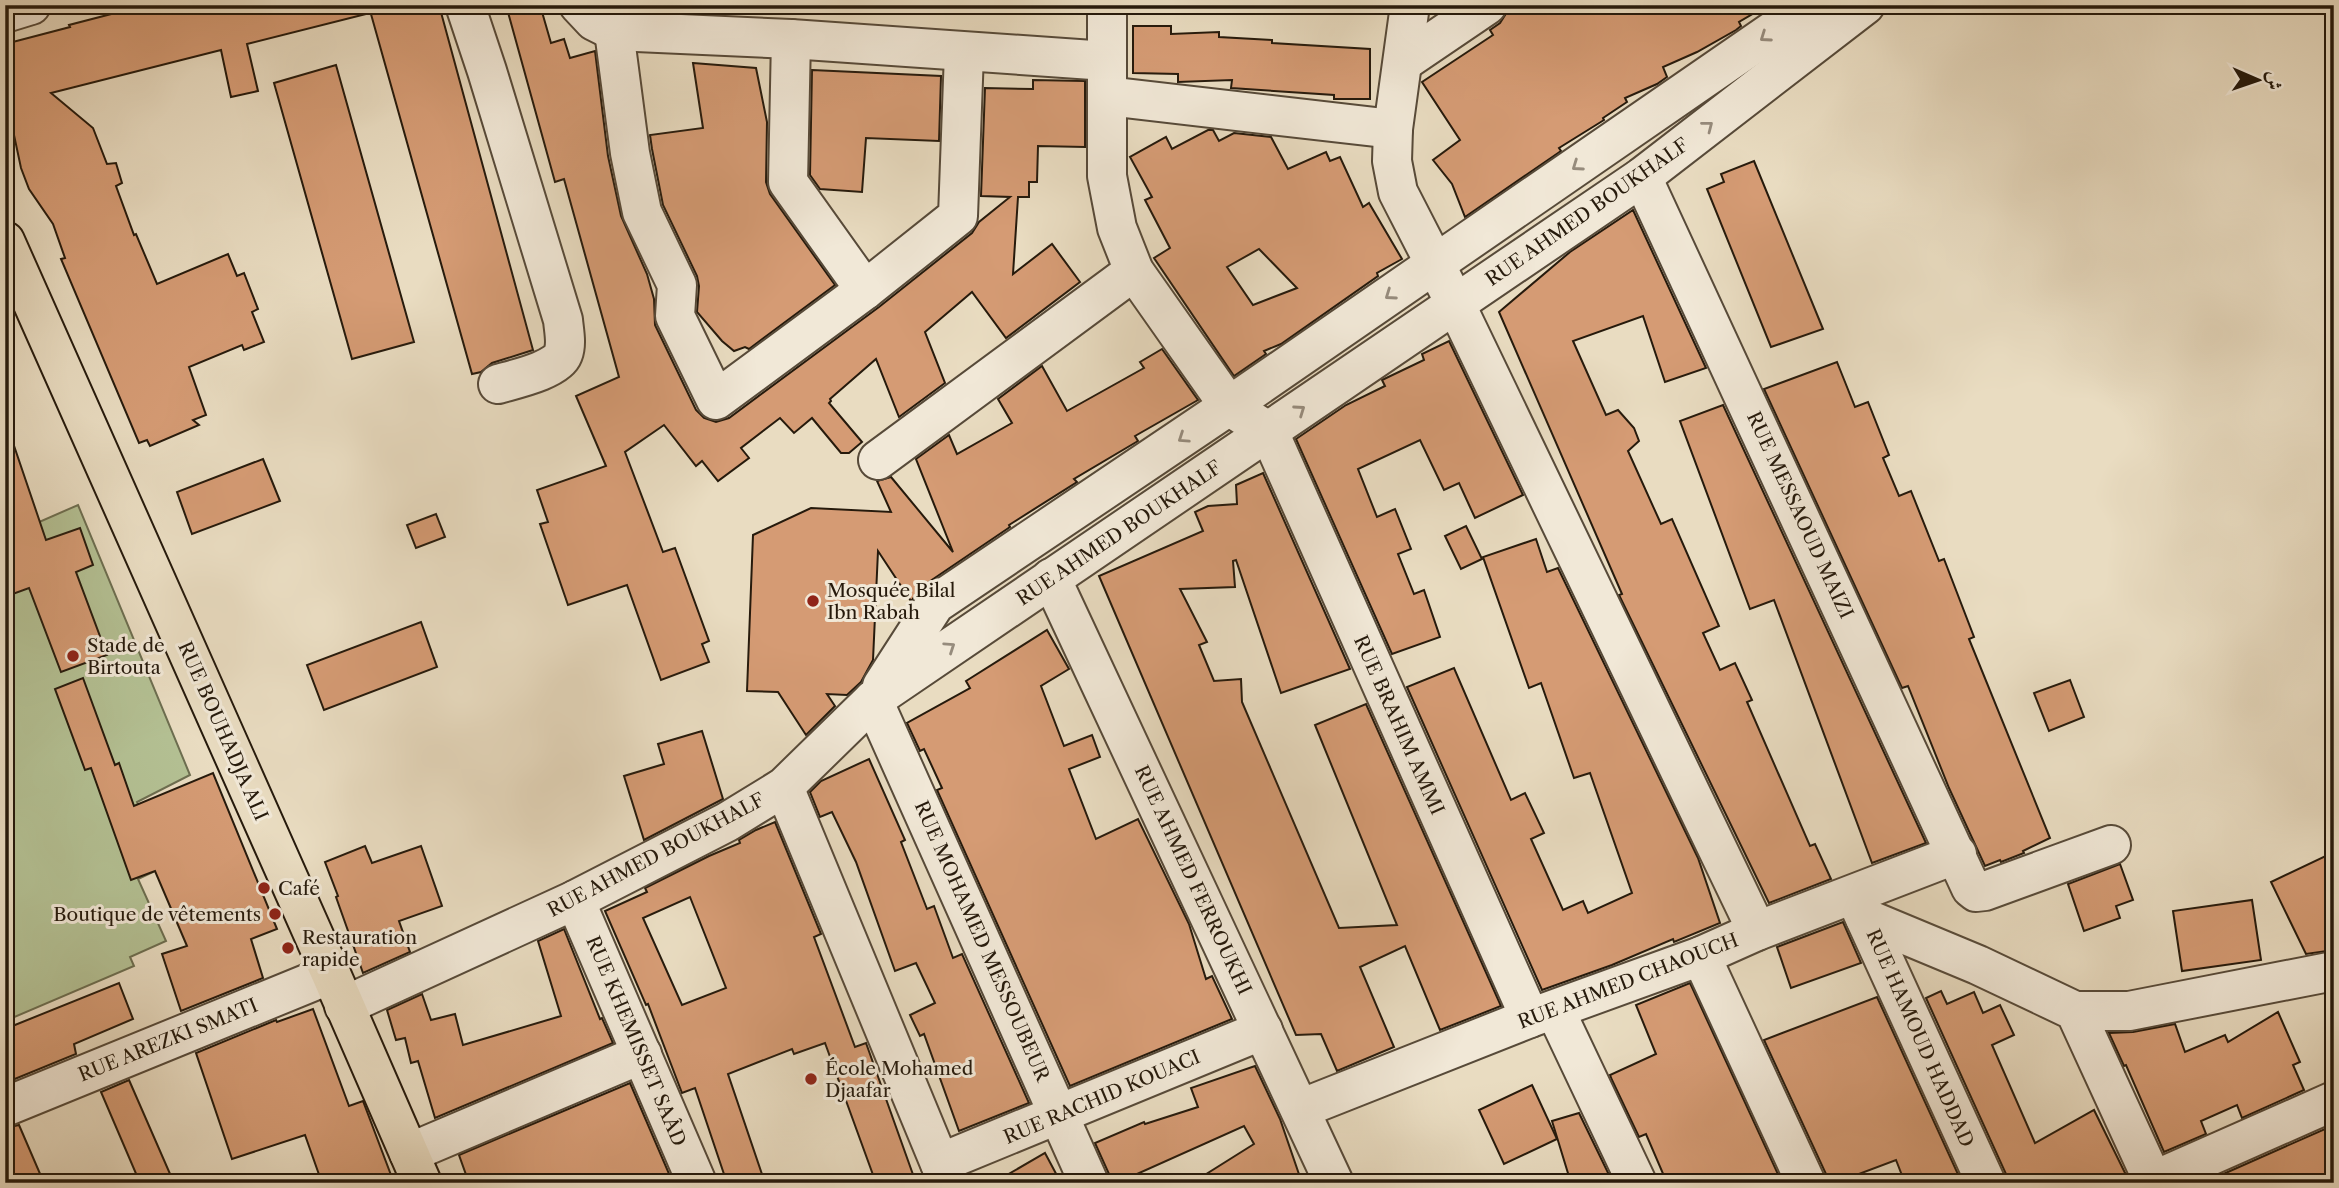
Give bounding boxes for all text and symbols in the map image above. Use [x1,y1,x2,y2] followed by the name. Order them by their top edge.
[1760,28,1773,41] one-way arrow
[2224,46,2294,116] north arrow
[2263,71,2286,90] text: ش
[1700,121,1713,134] one-way arrow
[1481,133,1693,291] street label: RUE AHMED BOUKHALF
[1572,158,1585,171] one-way arrow
[1385,287,1398,299] one-way arrow
[1292,406,1305,418] one-way arrow
[1742,408,1858,622] street label: RUE MESSAOUD MAIZI
[1177,429,1190,442] one-way arrow
[1012,456,1226,610] street label: RUE AHMED BOUKHALF
[827,579,956,624] place label: Mosquée Bilal Ibn Rabah
[805,593,821,609] marker: Mosquée Bilal Ibn Rabah
[1349,632,1449,818] street label: RUE BRAHIM AMMI
[87,634,165,679] place label: Stade de Birtouta
[173,638,273,824] street label: RUE BOUHADJA ALI
[942,643,955,656] one-way arrow
[65,648,81,664] marker: Stade de Birtouta
[1130,762,1256,998] street label: RUE AHMED FERROUKHI
[544,788,768,922] street label: RUE AHMED BOUKHALF
[910,797,1055,1086] street label: RUE MOHAMED MESSOUBEUR
[278,877,320,900] place label: Café
[256,880,272,896] marker: Café
[53,903,261,926] place label: Boutique de vêtements
[267,906,283,922] marker: Boutique de vêtements
[1861,925,1979,1151] street label: RUE HAMOUD HADDAD
[302,926,417,971] place label: Restauration rapide
[1515,928,1741,1034] street label: RUE AHMED CHAOUCH
[581,932,691,1150] street label: RUE KHEMISSET SAÂD
[280,940,296,956] marker: Restauration rapide
[75,994,261,1086] street label: RUE AREZKI SMATI
[1000,1045,1204,1149] street label: RUE RACHID KOUACI
[825,1057,974,1102] place label: École Mohamed Djaafar
[803,1071,819,1087] marker: École Mohamed Djaafar

